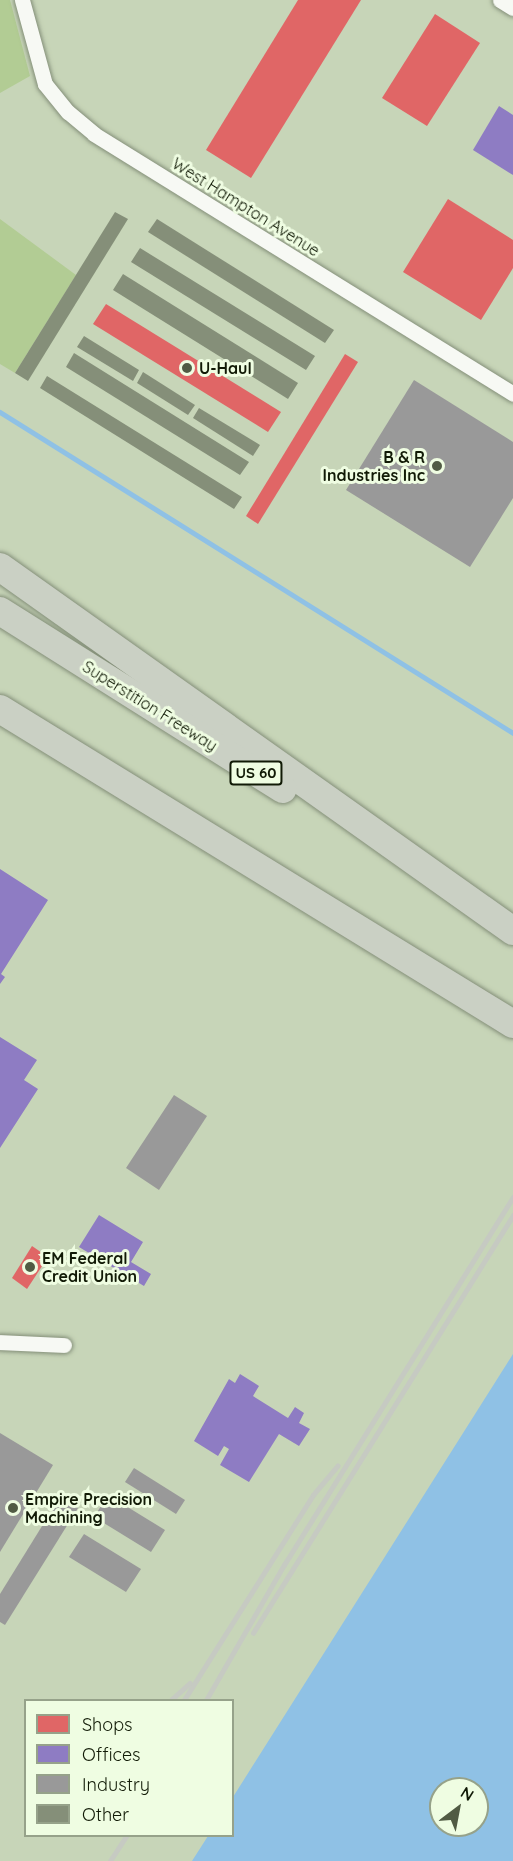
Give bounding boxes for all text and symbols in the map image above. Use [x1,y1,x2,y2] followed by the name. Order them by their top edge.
[169,154,323,260] street label: West Hampton Avenue
[199,358,252,378] place label: U-Haul
[180,361,194,375] marker: U-Haul
[323,447,425,485] place label: B & R Industries Inc
[430,459,444,473] marker: B & R Industries Inc
[79,657,221,755] street label: Superstition Freeway
[229,761,283,785] road number: US 60
[42,1248,137,1286] place label: EM Federal Credit Union
[23,1260,37,1274] marker: EM Federal Credit Union
[25,1489,152,1527] place label: Empire Precision Machining
[6,1501,20,1515] marker: Empire Precision Machining
[24,1699,234,1837] legend
[82,1713,133,1736] text: Shops
[82,1743,141,1766] text: Offices
[82,1773,150,1796] text: Industry
[429,1777,489,1837] north arrow
[457,1782,478,1805] text: N
[82,1803,129,1826] text: Other

